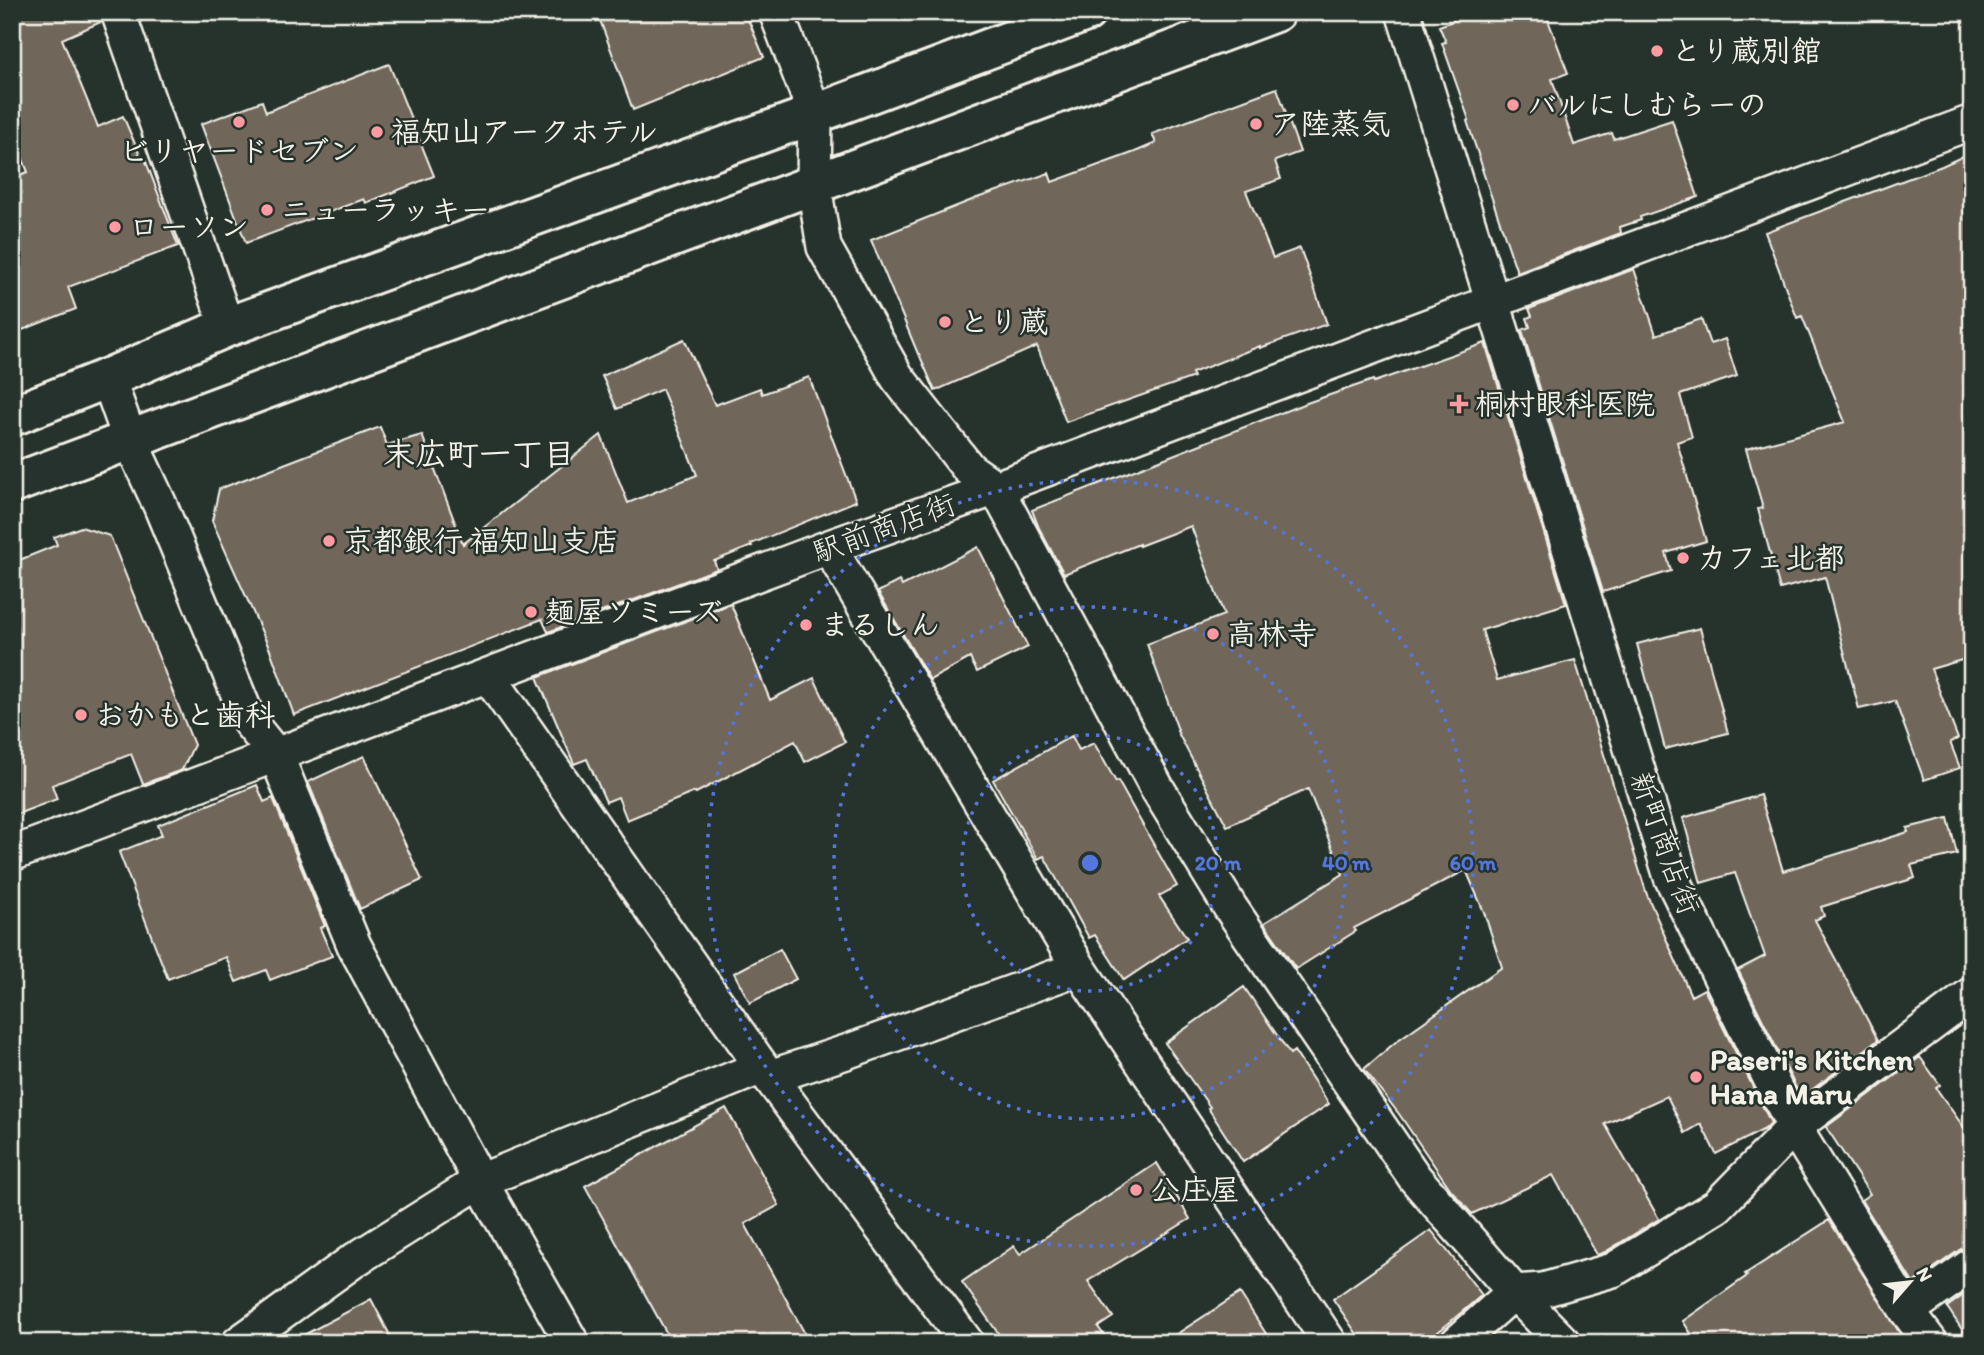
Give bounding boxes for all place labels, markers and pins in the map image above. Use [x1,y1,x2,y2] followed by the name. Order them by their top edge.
[1671,32,1821,69] place label: とり蔵別館
[1649,43,1665,59] marker: とり蔵別館
[1527,86,1767,123] place label: バルにしむらーの
[1505,97,1521,113] marker: バルにしむらーの
[1270,105,1390,142] place label: ア陸蒸気
[391,113,658,150] place label: 福知山アークホテル
[231,114,247,130] marker: ビリヤードセブン
[1248,116,1264,132] marker: ア陸蒸気
[369,124,385,140] marker: 福知山アークホテル
[119,132,359,169] place label: ビリヤードセブン
[281,191,490,228] place label: ニューラッキー
[259,202,275,218] marker: ニューラッキー
[129,208,249,245] place label: ローソン
[107,219,123,235] marker: ローソン
[959,303,1049,340] place label: とり蔵
[937,314,953,330] marker: とり蔵
[1475,385,1655,422] place label: 桐村眼科医院
[1449,394,1469,414] marker: 桐村眼科医院
[343,522,620,559] place label: 京都銀行 福知山支店
[321,533,337,549] marker: 京都銀行 福知山支店
[1697,539,1845,576] place label: カフェ北都
[1675,550,1691,566] marker: カフェ北都
[545,593,723,630] place label: 麺屋ソミーズ
[523,604,539,620] marker: 麺屋ソミーズ
[820,606,940,643] place label: まるしん
[1227,615,1317,652] place label: 高林寺
[798,617,814,633] marker: まるしん
[1205,626,1221,642] marker: 高林寺
[95,696,275,733] place label: おかもと歯科
[73,707,89,723] marker: おかもと歯科
[1078,851,1102,875] centre of rings
[1710,1041,1913,1112] place label: Paseri's Kitchen Hana Maru
[1688,1069,1704,1085] marker: Paseri's Kitchen Hana Maru
[1150,1171,1240,1208] place label: 公庄屋
[1128,1182,1144,1198] marker: 公庄屋

